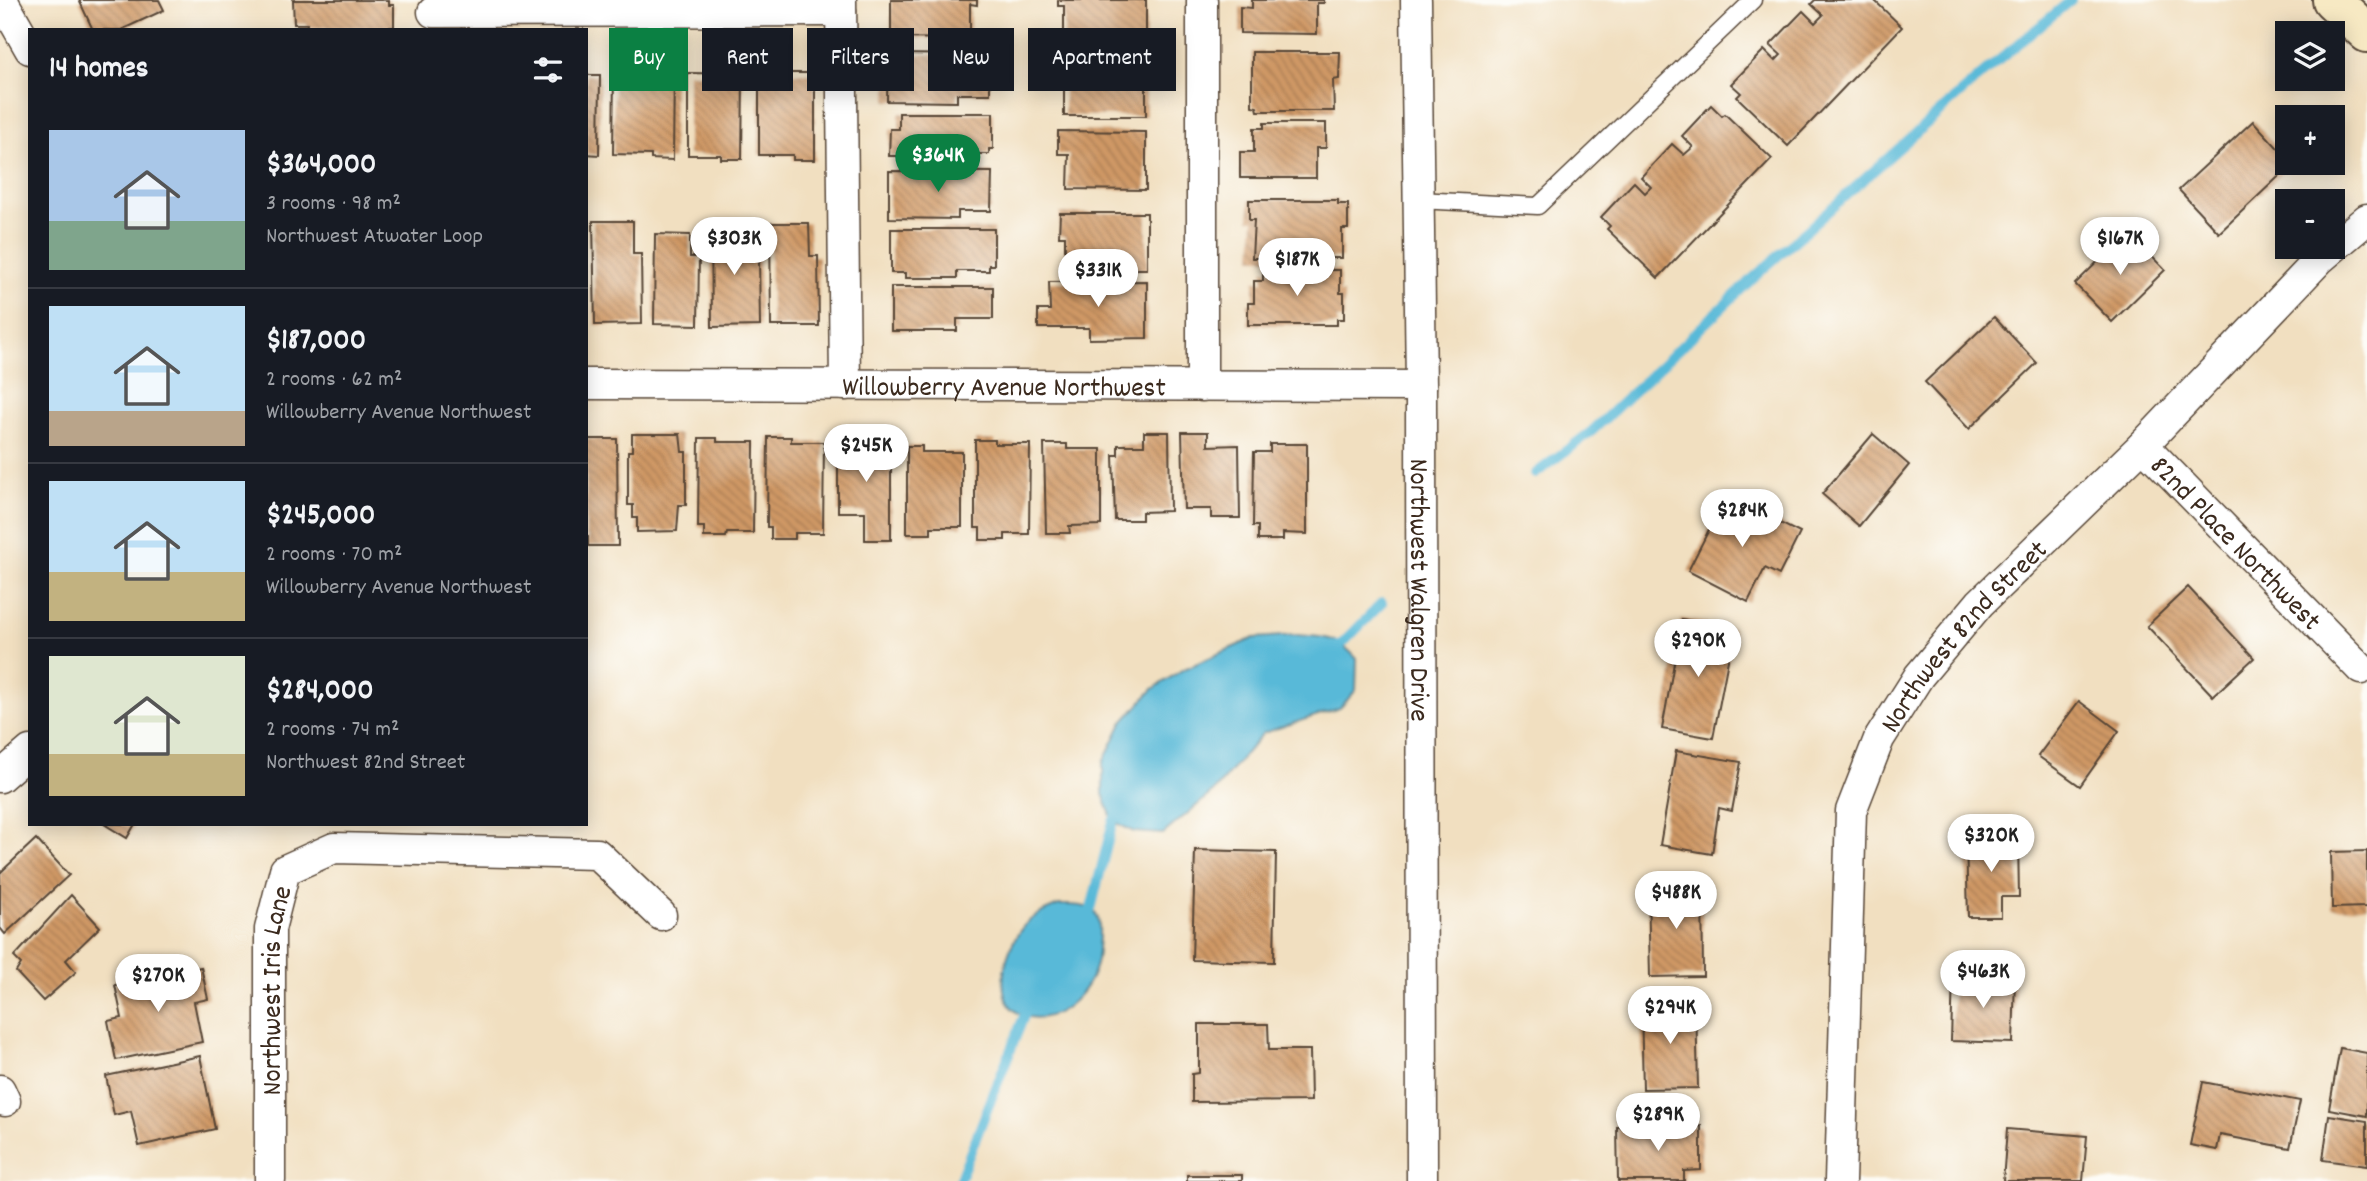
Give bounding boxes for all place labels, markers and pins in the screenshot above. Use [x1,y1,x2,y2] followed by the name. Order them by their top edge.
[889,134,987,194] pin: $364K
[685,218,783,277] pin: $303K
[2071,218,2169,277] pin: $167K
[1248,238,1346,298] pin: $187K
[1049,250,1147,309] pin: $331K
[817,424,915,484] pin: $245K
[1693,490,1791,549] pin: $284K
[1649,620,1747,679] pin: $290K
[1942,814,2040,874] pin: $320K
[1627,872,1725,931] pin: $488K
[1934,950,2032,1010] pin: $463K
[109,954,207,1014] pin: $270K
[1621,986,1719,1046] pin: $294K
[1609,1094,1707,1153] pin: $289K

